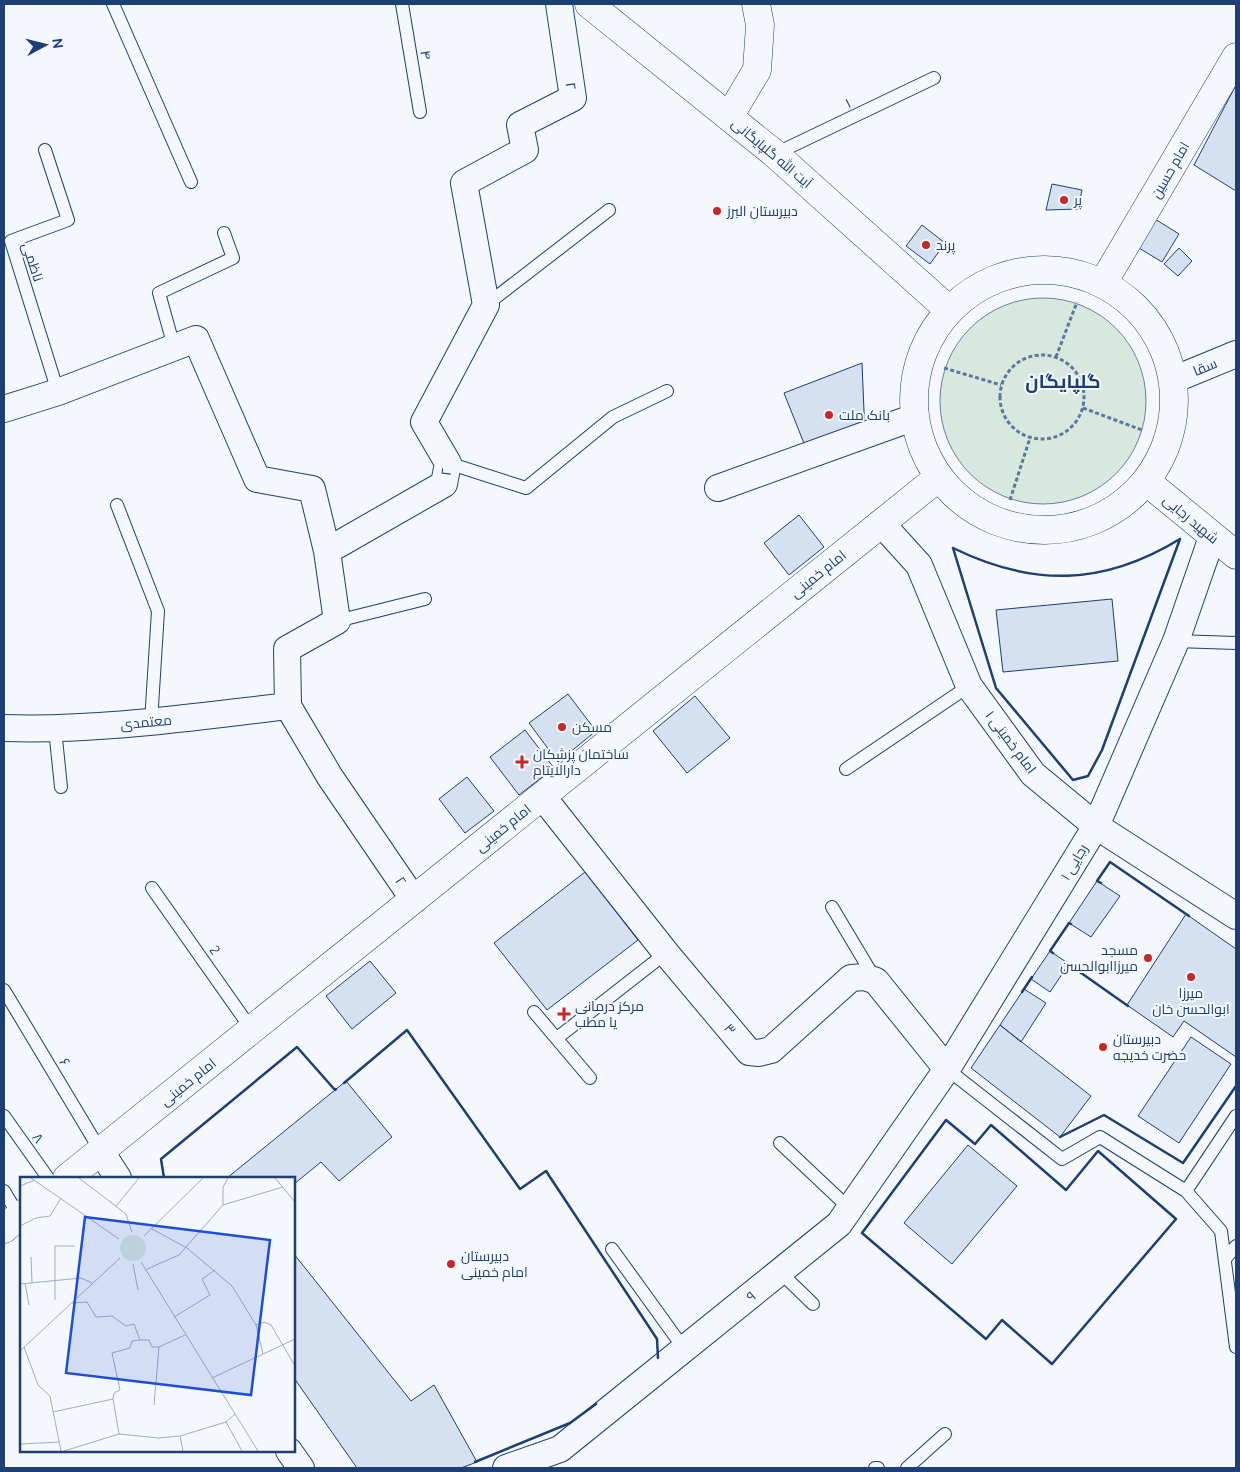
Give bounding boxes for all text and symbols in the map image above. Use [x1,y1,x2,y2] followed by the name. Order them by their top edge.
[20,20,70,70] north arrow
[49,37,66,50] text: N
[417,49,435,61] street label: ۴
[563,81,579,91] street label: ۲
[843,95,853,111] street label: ۱
[727,114,816,193] street label: آیت الله گلپایگانی
[1147,139,1194,202] street label: امام حسین
[1073,192,1082,210] place label: پر
[1058,194,1070,206] marker: پر
[726,203,798,219] place label: دبیرستان البرز
[711,205,723,217] marker: دبیرستان البرز
[936,237,955,255] place label: پرند
[920,239,932,251] marker: پرند
[19,240,47,284] street label: ناظمی
[1191,355,1219,379] street label: سقا
[1025,370,1101,394] district label: گلپایگان
[839,407,890,423] place label: بانک ملت
[823,409,835,421] marker: بانک ملت
[438,467,454,477] street label: ۲
[1160,491,1222,547] street label: شهید رجایی
[787,547,850,603] street label: امام خمینی
[981,708,1040,778] street label: امام خمینی ۱
[120,712,172,732] street label: معتمدی
[572,719,612,735] place label: مسکن
[556,721,568,733] marker: مسکن
[533,746,629,780] place label: ساختمان پزشکان دارالایتام
[515,755,529,769] marker: ساختمان پزشکان دارالایتام
[472,801,535,857] street label: امام خمینی
[1057,841,1091,883] street label: رجایی ۱
[392,873,410,889] street label: ۲
[206,942,224,958] street label: 2
[1060,942,1138,974] place label: مسجد میرزاابوالحسن
[1142,952,1154,964] marker: مسجد میرزاابوالحسن
[1185,971,1197,983] marker: میرزا ابوالحسن خان
[1152,985,1230,1017] place label: میرزا ابوالحسن خان
[575,998,644,1030] place label: مرکز درمانی یا مطب
[557,1007,571,1021] marker: مرکز درمانی یا مطب
[721,1020,739,1038] street label: ۳
[1113,1031,1186,1063] place label: دبیرستان حضرت خدیجه
[1097,1041,1109,1053] marker: دبیرستان حضرت خدیجه
[56,1055,74,1069] street label: ۶
[157,1055,220,1111] street label: امام خمینی
[29,1130,47,1146] street label: ۸
[20,1177,295,1452] inset map
[461,1248,528,1282] place label: دبیرستان امام خمینی
[445,1258,457,1270] marker: دبیرستان امام خمینی
[743,1287,759,1305] street label: ۹

